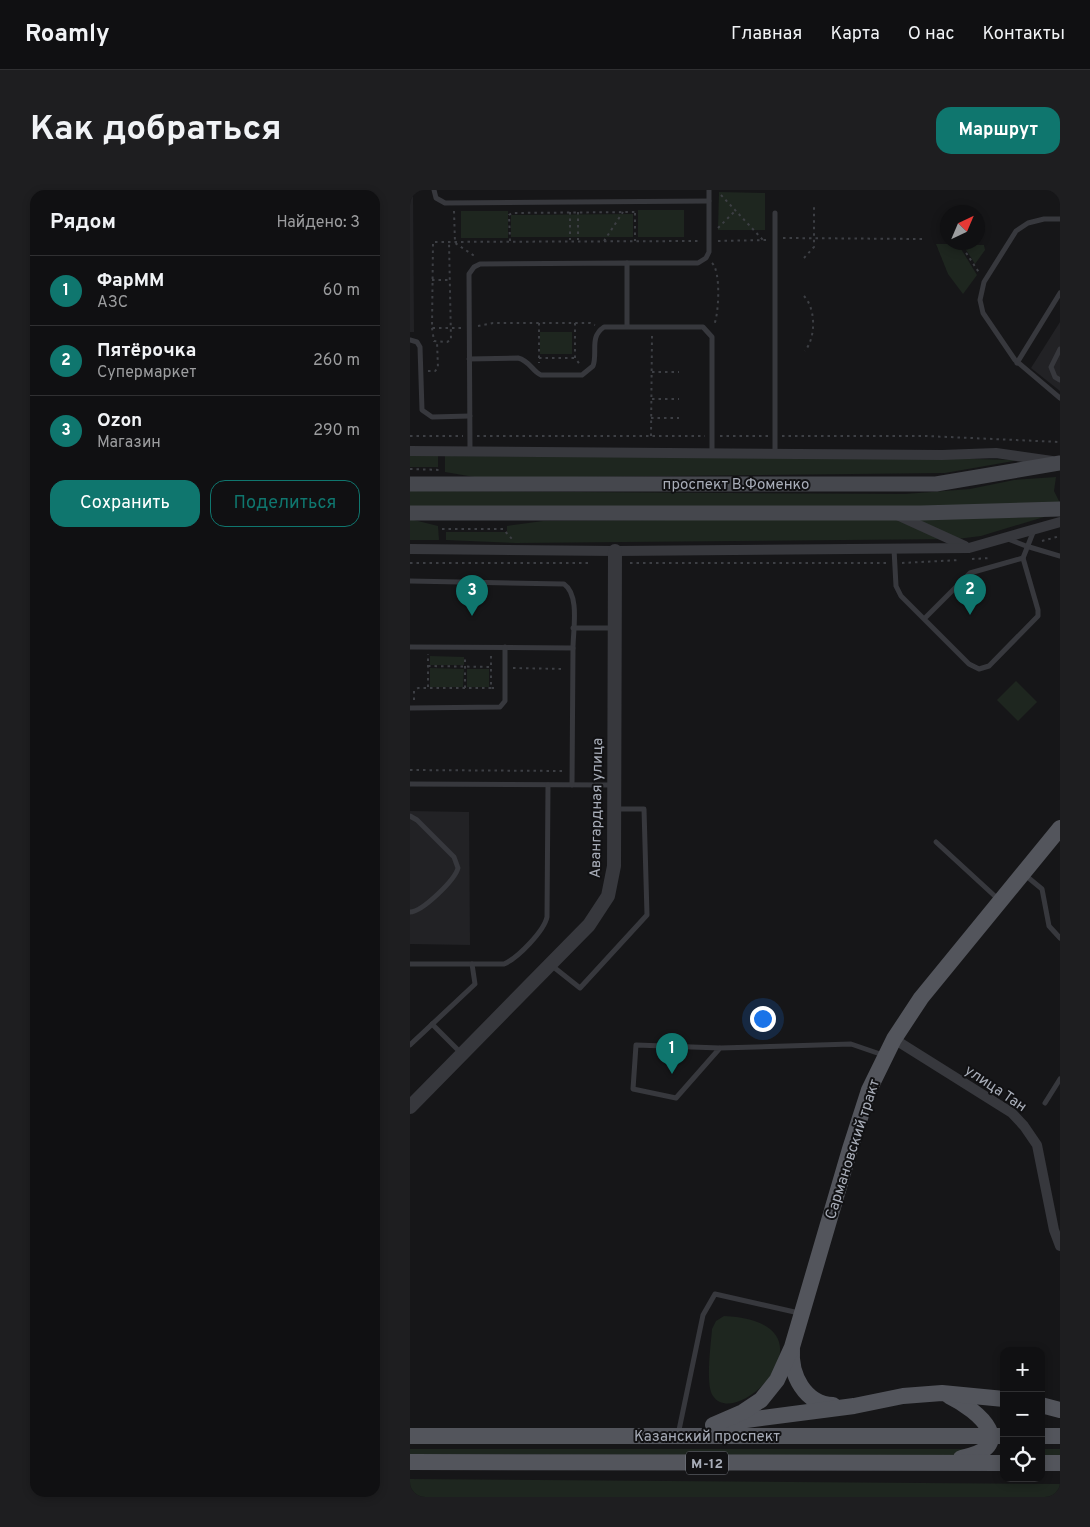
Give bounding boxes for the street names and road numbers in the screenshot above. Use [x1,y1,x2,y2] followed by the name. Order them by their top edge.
[663,476,809,495] street label: проспект В.Фоменко
[587,738,608,878] street label: Авангардная улица
[961,1062,1030,1117] street label: улица Тан
[822,1077,885,1222] street label: Сармановский тракт
[634,1428,780,1447] street label: Казанский проспект
[686,1452,728,1474] road number: М-12

